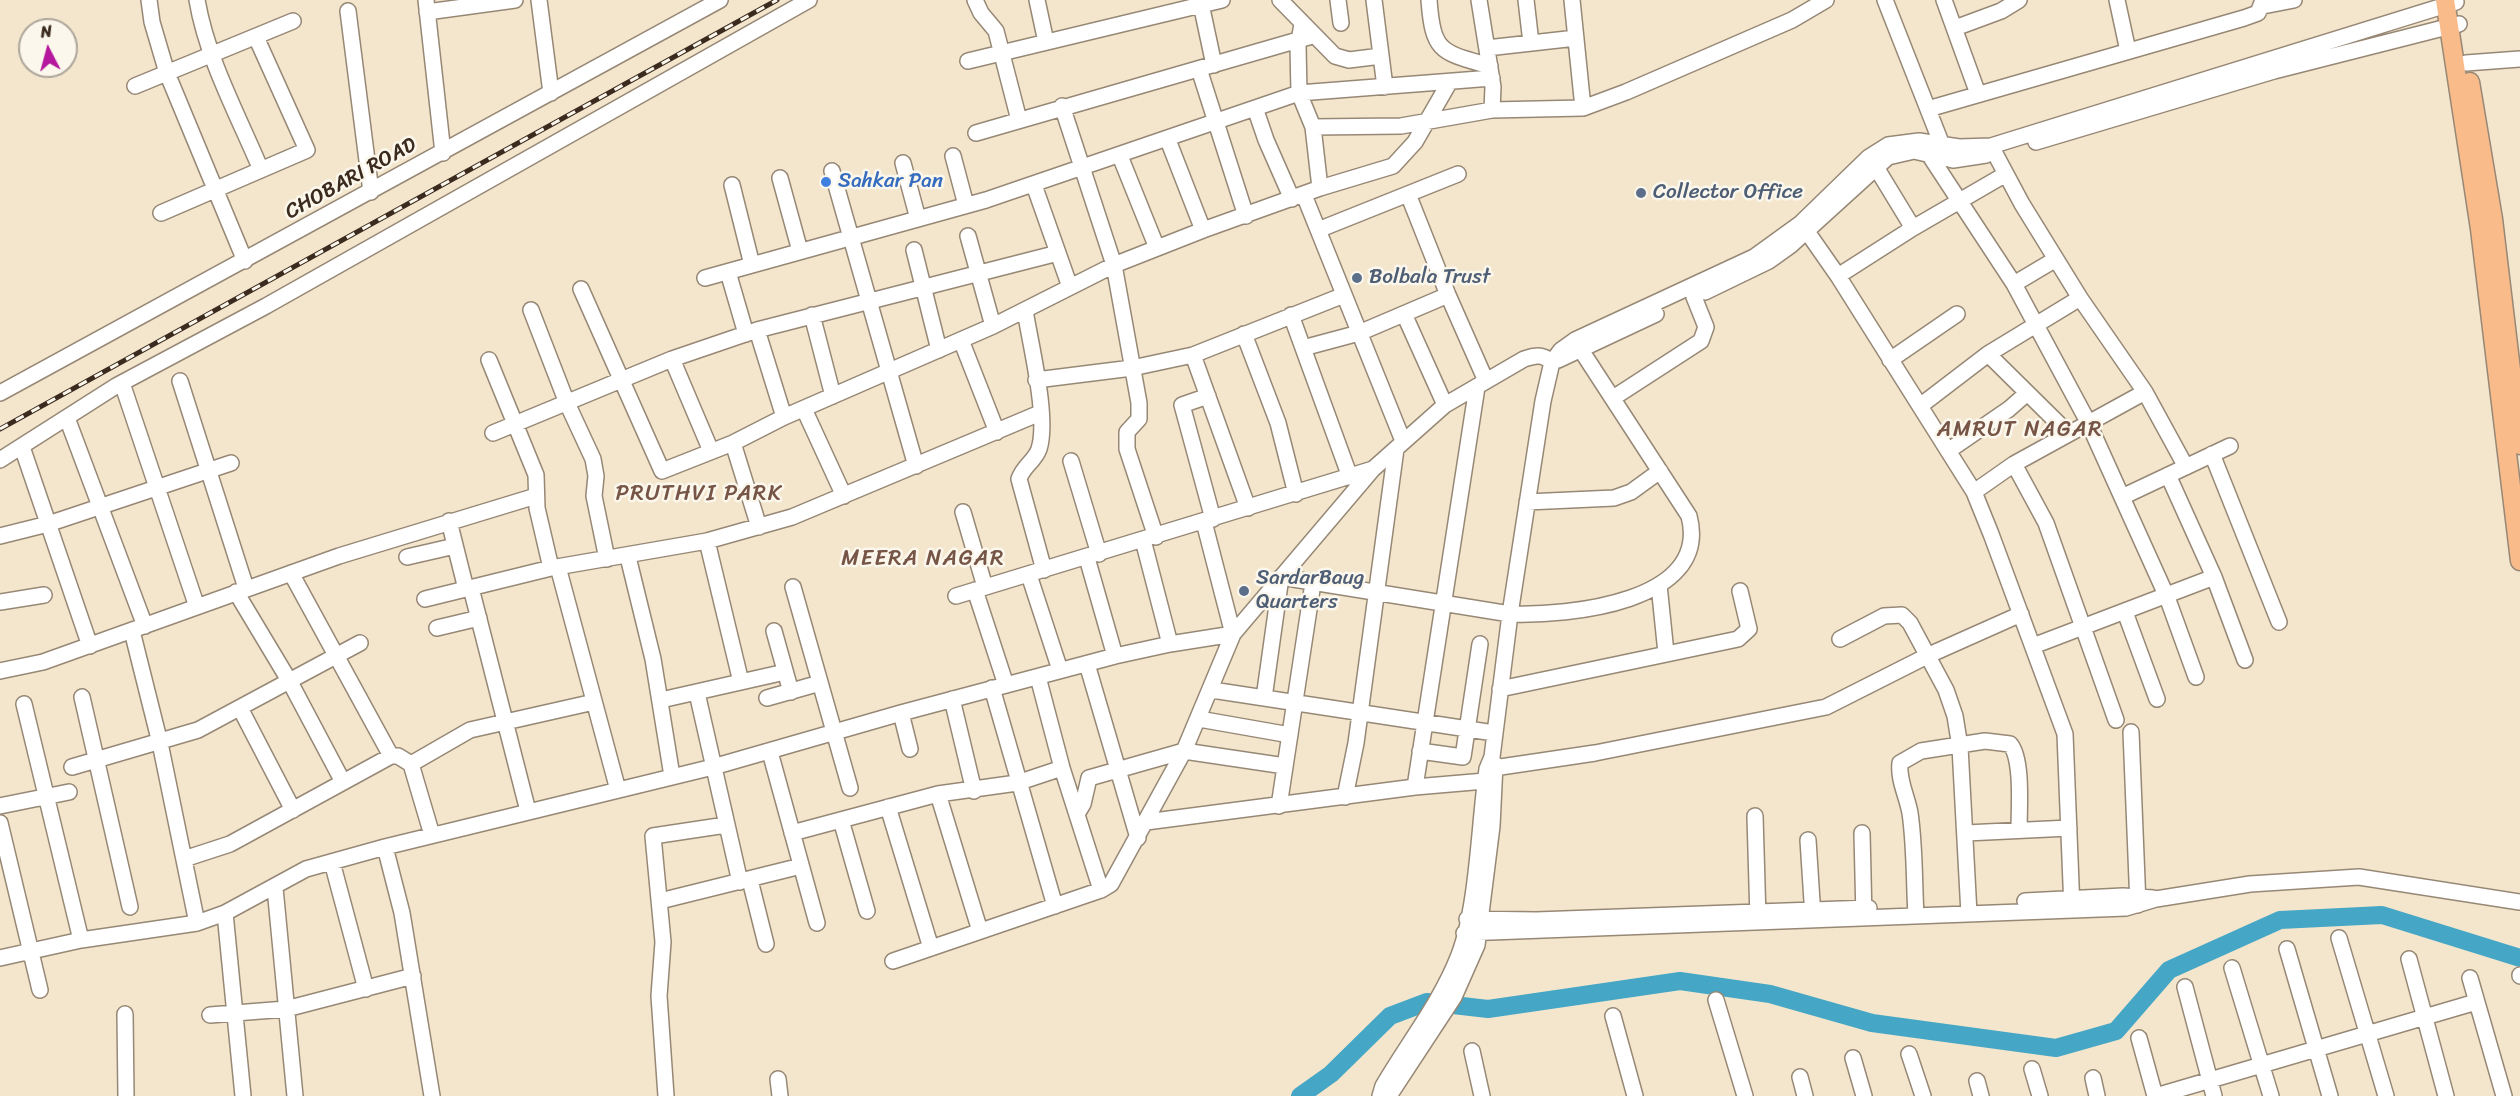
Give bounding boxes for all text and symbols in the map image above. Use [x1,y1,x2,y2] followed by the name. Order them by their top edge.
[39,17,53,47] text: N
[18,18,78,78] north arrow
[281,133,421,225] street label: CHOBARI ROAD
[838,169,943,195] place label: Sahkar Pan
[819,175,833,189] marker: Sahkar Pan
[1653,180,1803,206] place label: Collector Office
[1634,186,1648,200] marker: Collector Office
[1369,265,1490,291] place label: Bolbala Trust
[1350,271,1364,285] marker: Bolbala Trust
[1938,417,2102,443] district label: AMRUT NAGAR
[617,481,781,507] district label: PRUTHVI PARK
[841,546,1005,572] district label: MEERA NAGAR
[1256,566,1364,616] place label: SardarBaug Quarters
[1237,584,1251,598] marker: SardarBaug Quarters

